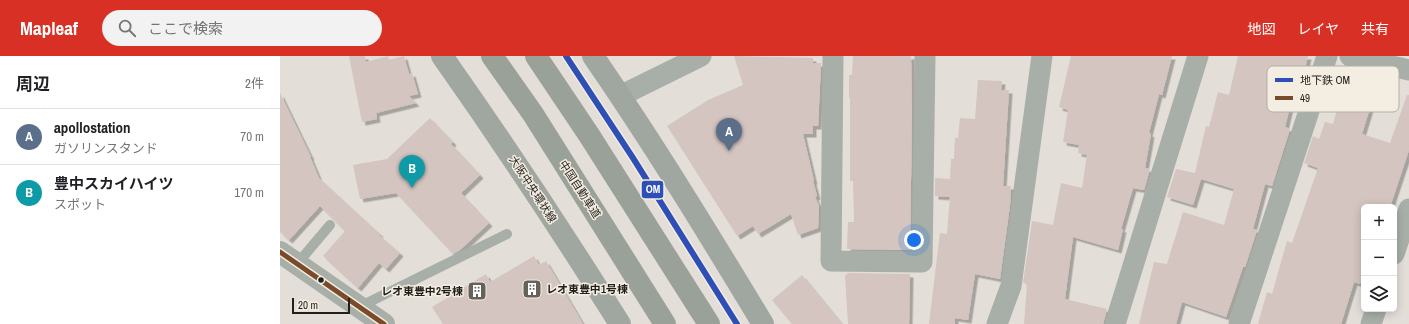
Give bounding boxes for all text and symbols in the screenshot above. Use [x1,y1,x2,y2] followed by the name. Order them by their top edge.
[102,10,382,46] search box
[20,15,78,41] text: Mapleaf
[116,17,138,39] icon: search
[148,18,223,39] text: ここで検索
[1247,20,1275,38] text: 地図
[1297,20,1339,38] text: レイヤ
[1361,20,1389,38] text: 共有
[1267,66,1399,112] legend
[16,72,50,95] text: 周辺
[1300,73,1350,87] text: 地下鉄 OM
[245,75,264,92] text: 2件
[1300,91,1310,105] text: 49
[54,117,131,138] text: apollostation
[716,118,742,151] pin: A
[25,128,33,145] text: A
[240,128,264,145] text: 70 m
[54,140,158,157] text: ガソリンスタンド
[506,153,560,225] street label: 大阪中央環状線
[399,155,425,188] pin: B
[556,158,604,220] street label: 中国自動車道
[54,173,173,194] text: 豊中スカイハイツ
[641,180,664,199] line badge: OM
[646,182,660,196] text: OM
[25,184,33,201] text: B
[234,184,264,201] text: 170 m
[54,196,106,213] text: スポット
[1361,204,1397,312] map controls
[1361,204,1397,240] button: +
[904,230,924,250] your location
[1361,240,1397,276] button: −
[316,275,326,285] unlabelled marker
[1361,276,1397,312] button: layers
[521,278,543,300] building icon: レオ東豊中1号棟
[466,280,488,302] building icon: レオ東豊中2号棟
[546,282,628,296] place label: レオ東豊中1号棟
[381,284,463,298] place label: レオ東豊中2号棟
[292,296,350,315] scale bar
[298,298,318,312] text: 20 m

